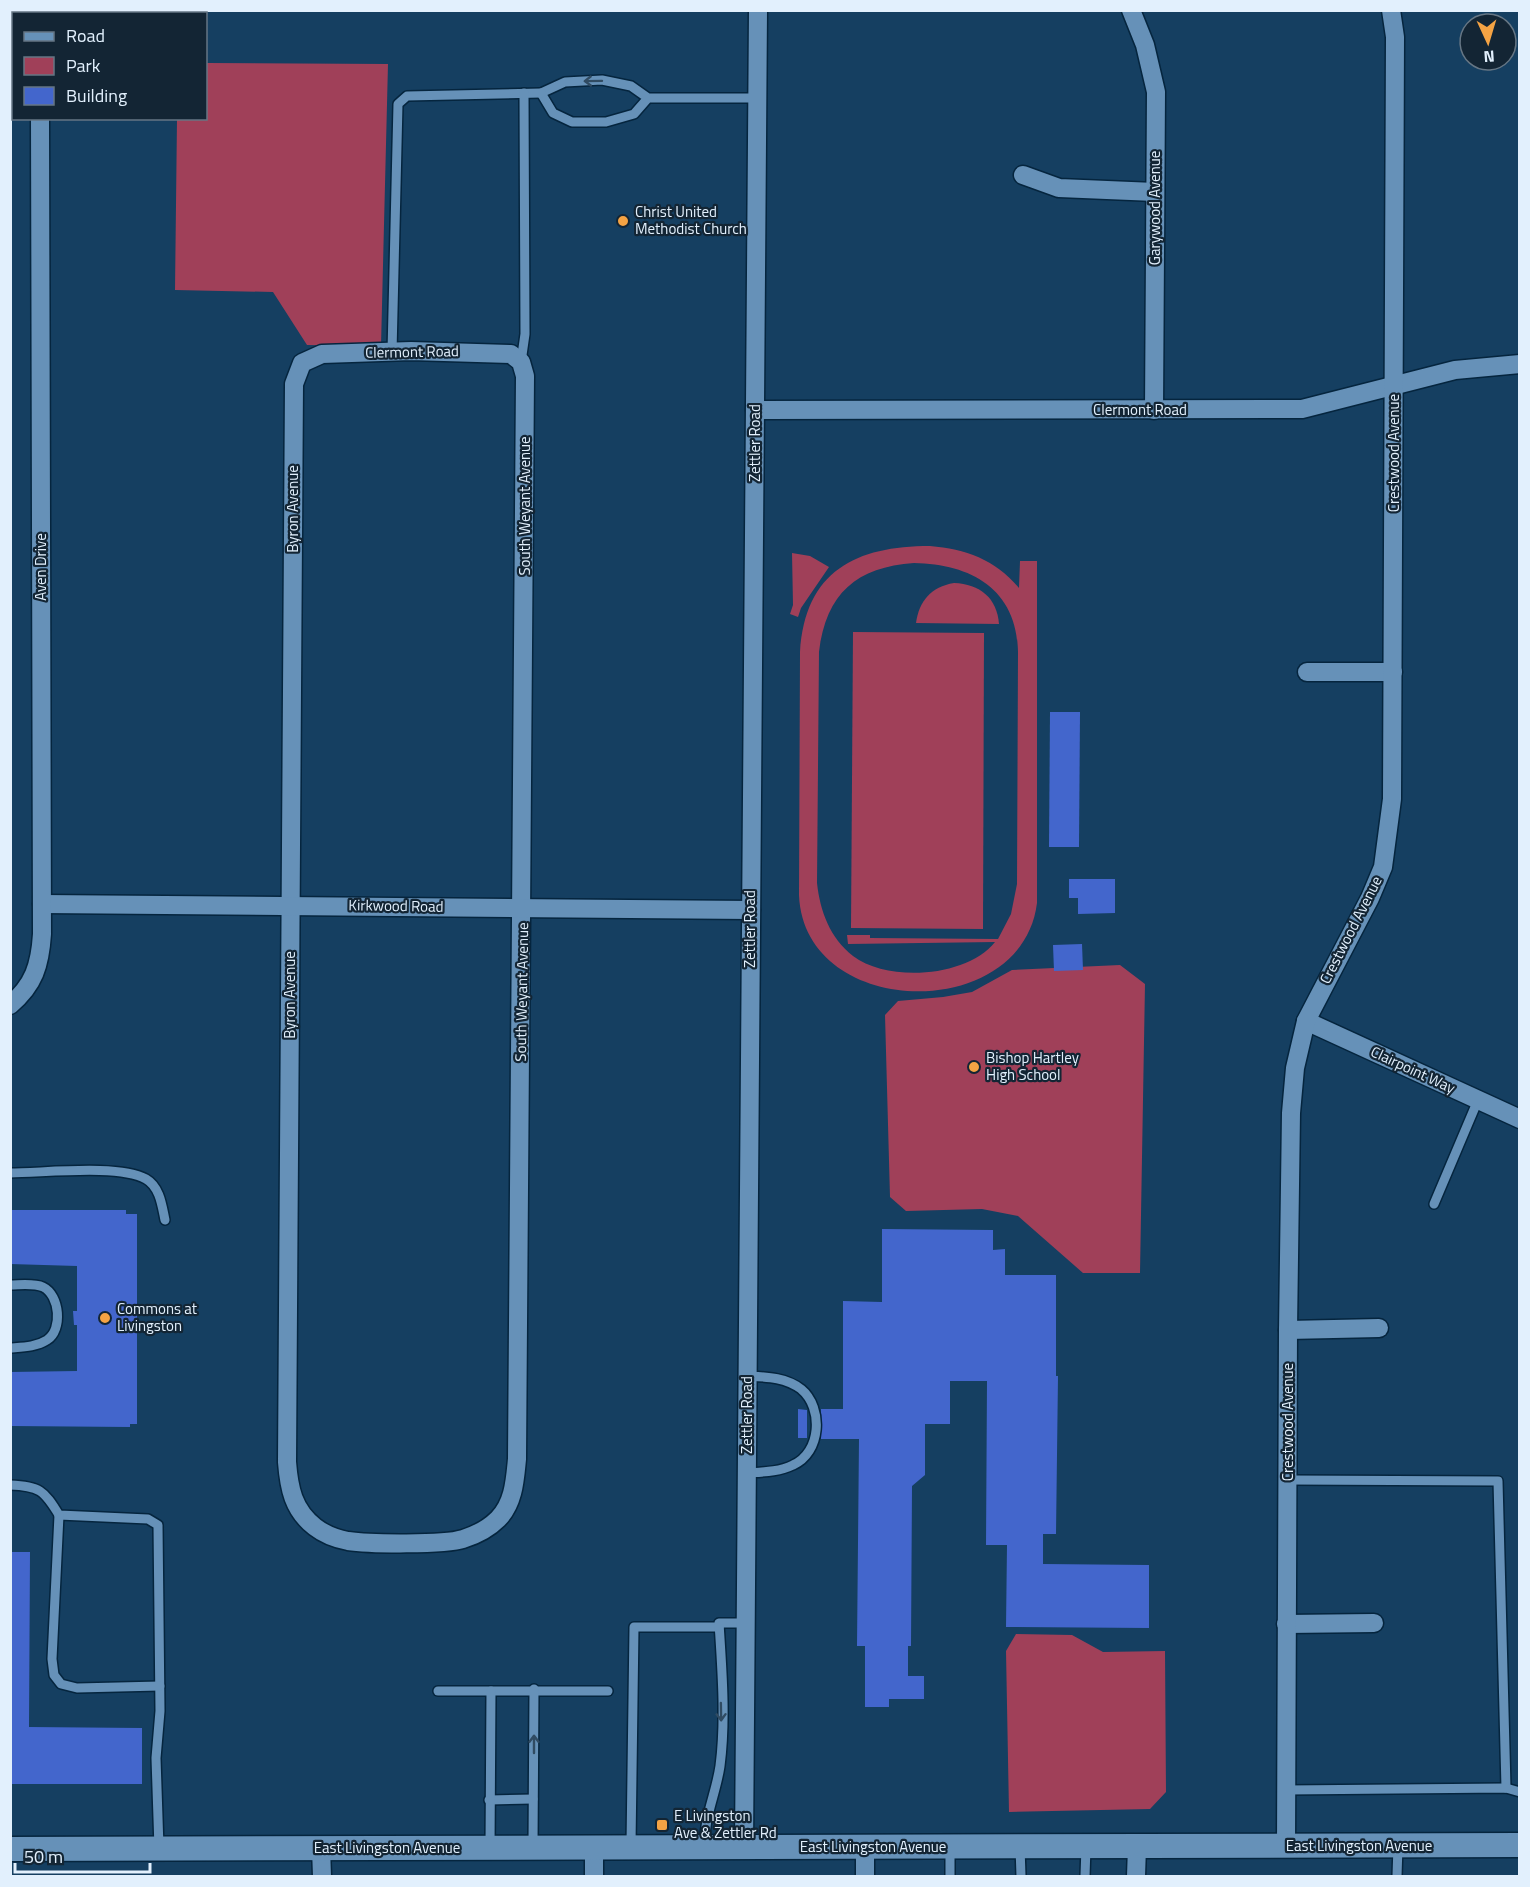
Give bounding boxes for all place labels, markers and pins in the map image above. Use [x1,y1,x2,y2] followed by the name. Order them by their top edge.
[635,200,747,240] place label: Christ United Methodist Church
[616,214,630,228] marker: Christ United Methodist Church
[986,1046,1079,1086] place label: Bishop Hartley High School
[967,1060,981,1074] marker: Bishop Hartley High School
[117,1297,198,1337] place label: Commons at Livingston
[98,1311,112,1325] marker: Commons at Livingston
[674,1804,777,1844] place label: E Livingston Ave & Zettler Rd
[655,1818,669,1832] marker: E Livingston Ave & Zettler Rd

